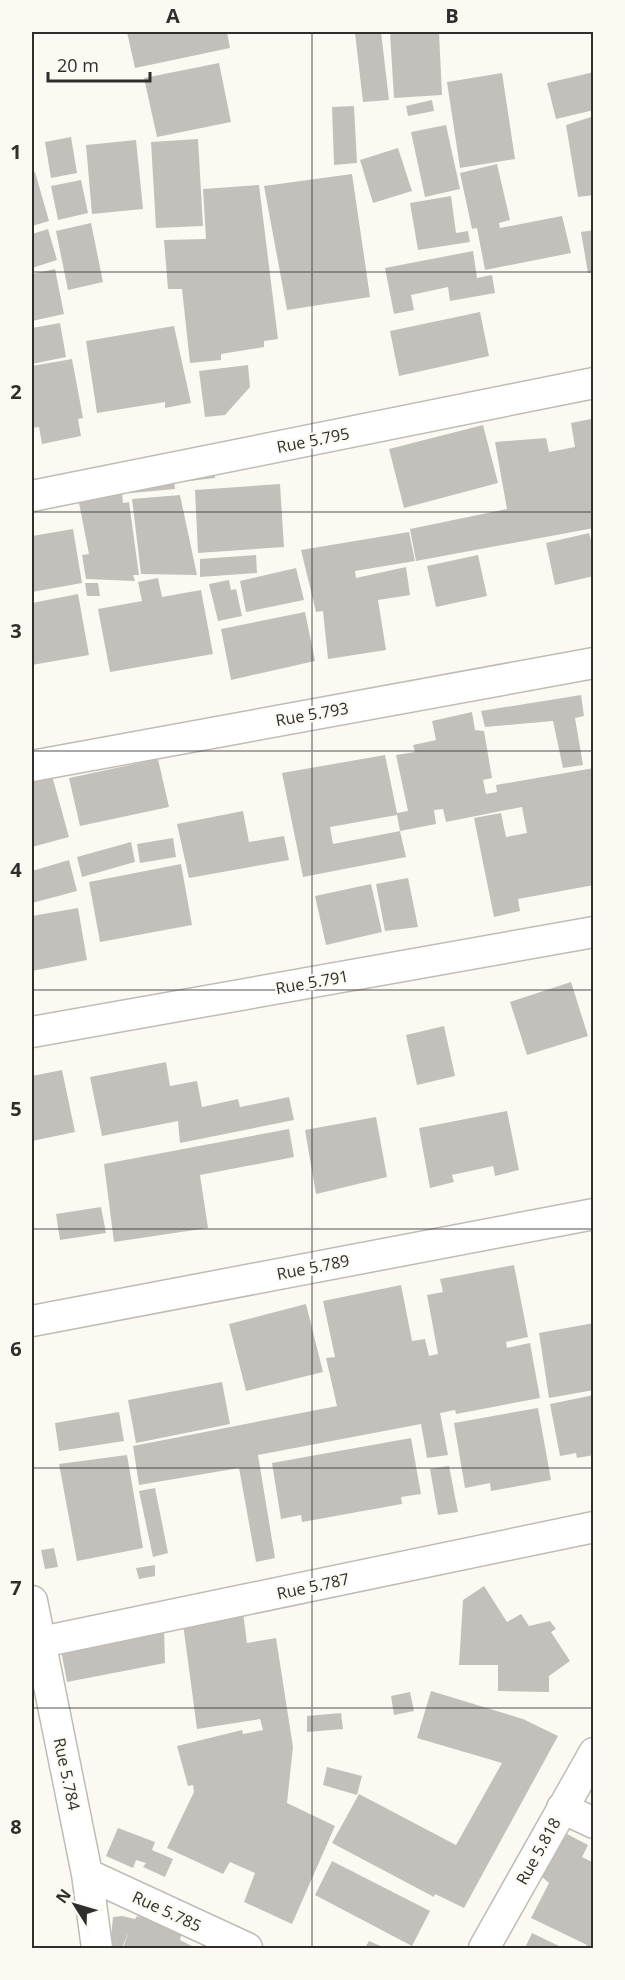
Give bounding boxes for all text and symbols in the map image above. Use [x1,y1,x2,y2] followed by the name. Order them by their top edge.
[166,2,180,29] text: A
[445,2,459,29] text: B
[48,45,150,83] scale bar
[57,53,99,77] text: 20 m
[10,138,22,165] text: 1
[10,378,22,405] text: 2
[275,422,351,458] street label: Rue 5.795
[10,617,22,644] text: 3
[274,697,350,731] street label: Rue 5.793
[10,856,22,883] text: 4
[274,965,350,999] street label: Rue 5.791
[10,1095,22,1122] text: 5
[275,1249,351,1285] street label: Rue 5.789
[10,1335,22,1362] text: 6
[275,1568,351,1604] street label: Rue 5.787
[10,1574,22,1601] text: 7
[49,1736,85,1812] street label: Rue 5.784
[10,1813,22,1840] text: 8
[511,1813,565,1889] street label: Rue 5.818
[45,1875,105,1935] north arrow
[50,1884,76,1908] text: N
[129,1885,205,1937] street label: Rue 5.785

